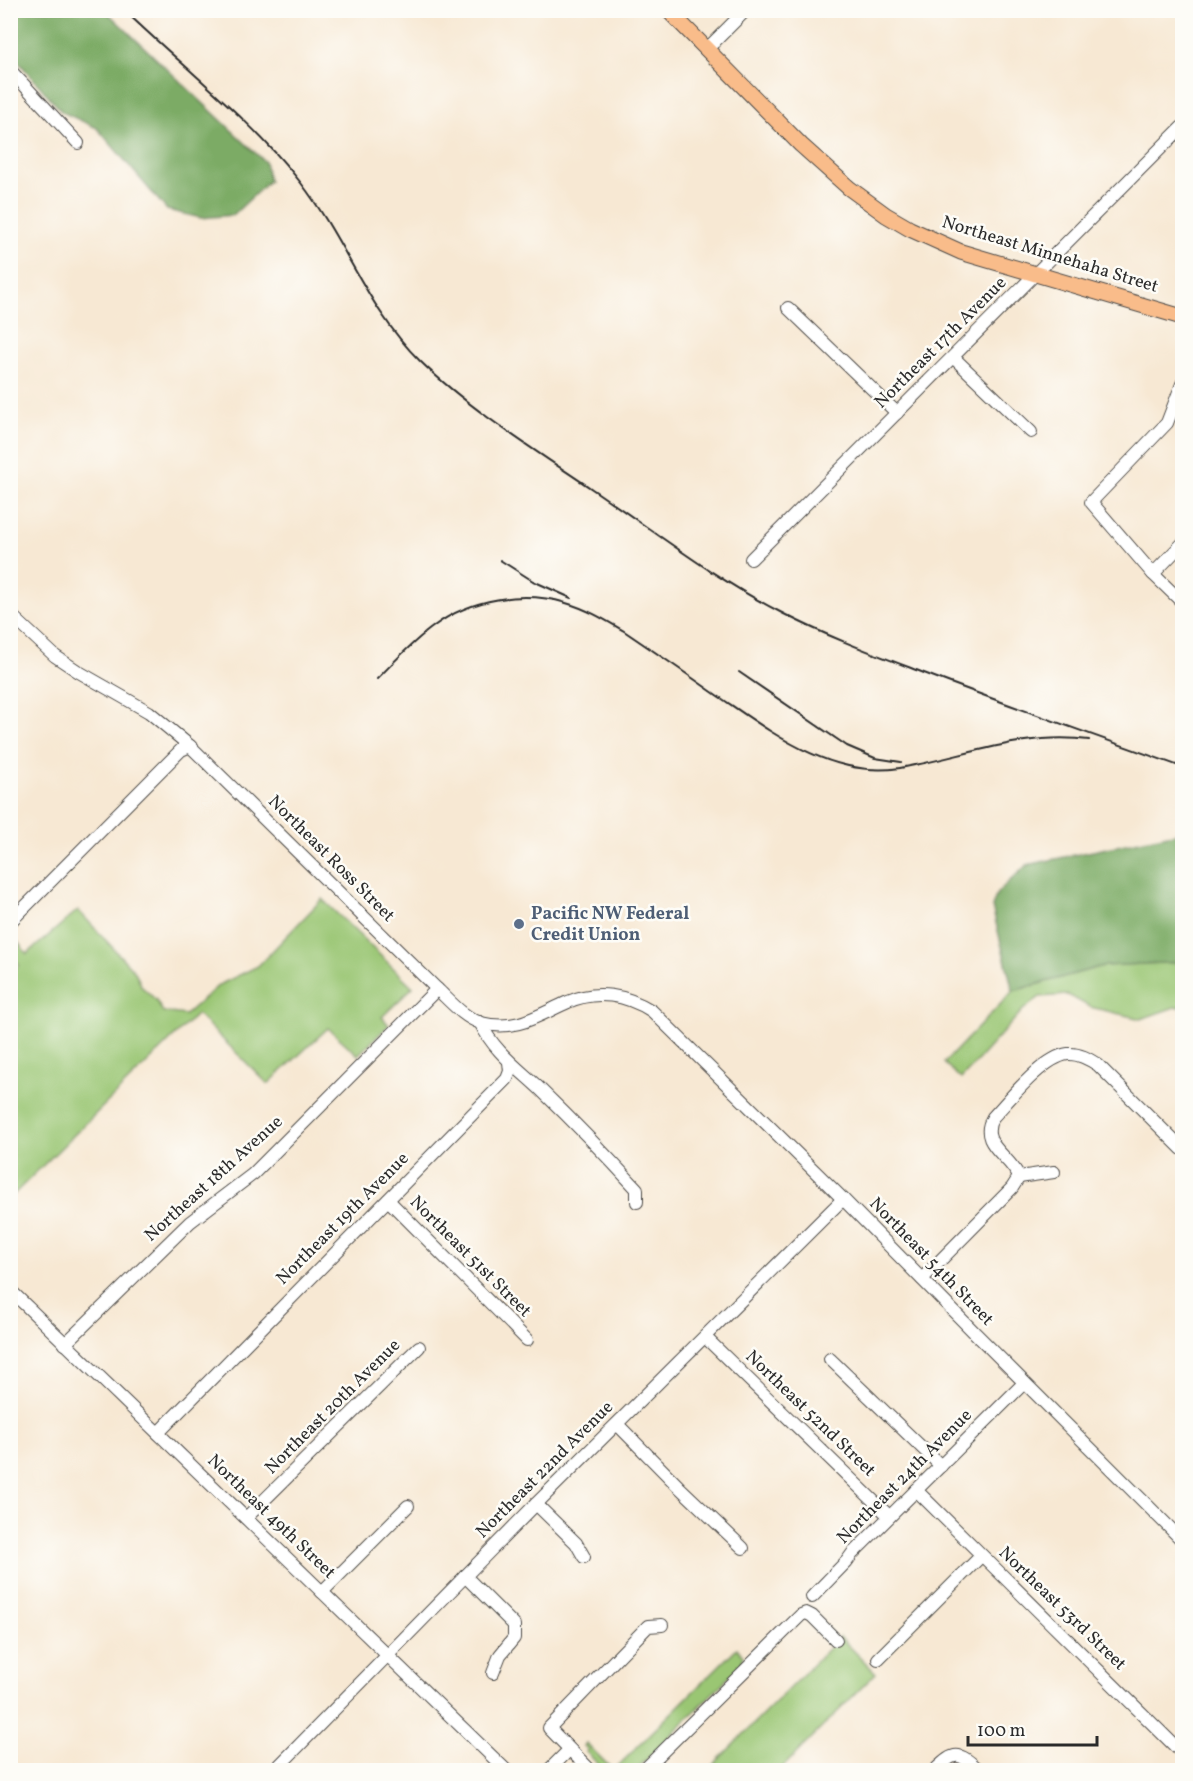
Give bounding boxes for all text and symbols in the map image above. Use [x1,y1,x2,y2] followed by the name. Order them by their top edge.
[939,210,1161,300] street label: Northeast Minnehaha Street
[869,271,1013,415] street label: Northeast 17th Avenue
[262,790,400,928] street label: Northeast Ross Street
[531,902,689,948] place label: Pacific NW Federal Credit Union
[512,917,526,931] marker: Pacific NW Federal Credit Union
[139,1110,289,1248] street label: Northeast 18th Avenue
[271,1147,415,1291] street label: Northeast 19th Avenue
[403,1190,537,1324] street label: Northeast 51st Street
[863,1192,999,1332] street label: Northeast 54th Street
[260,1334,406,1480] street label: Northeast 20th Avenue
[739,1345,881,1483] street label: Northeast 52nd Street
[471,1396,619,1544] street label: Northeast 22nd Avenue
[832,1404,978,1550] street label: Northeast 24th Avenue
[201,1449,341,1585] street label: Northeast 49th Street
[993,1541,1131,1677] street label: Northeast 53rd Street
[968,1709,1097,1747] scale bar
[977,1719,1026,1744] text: 100 m

